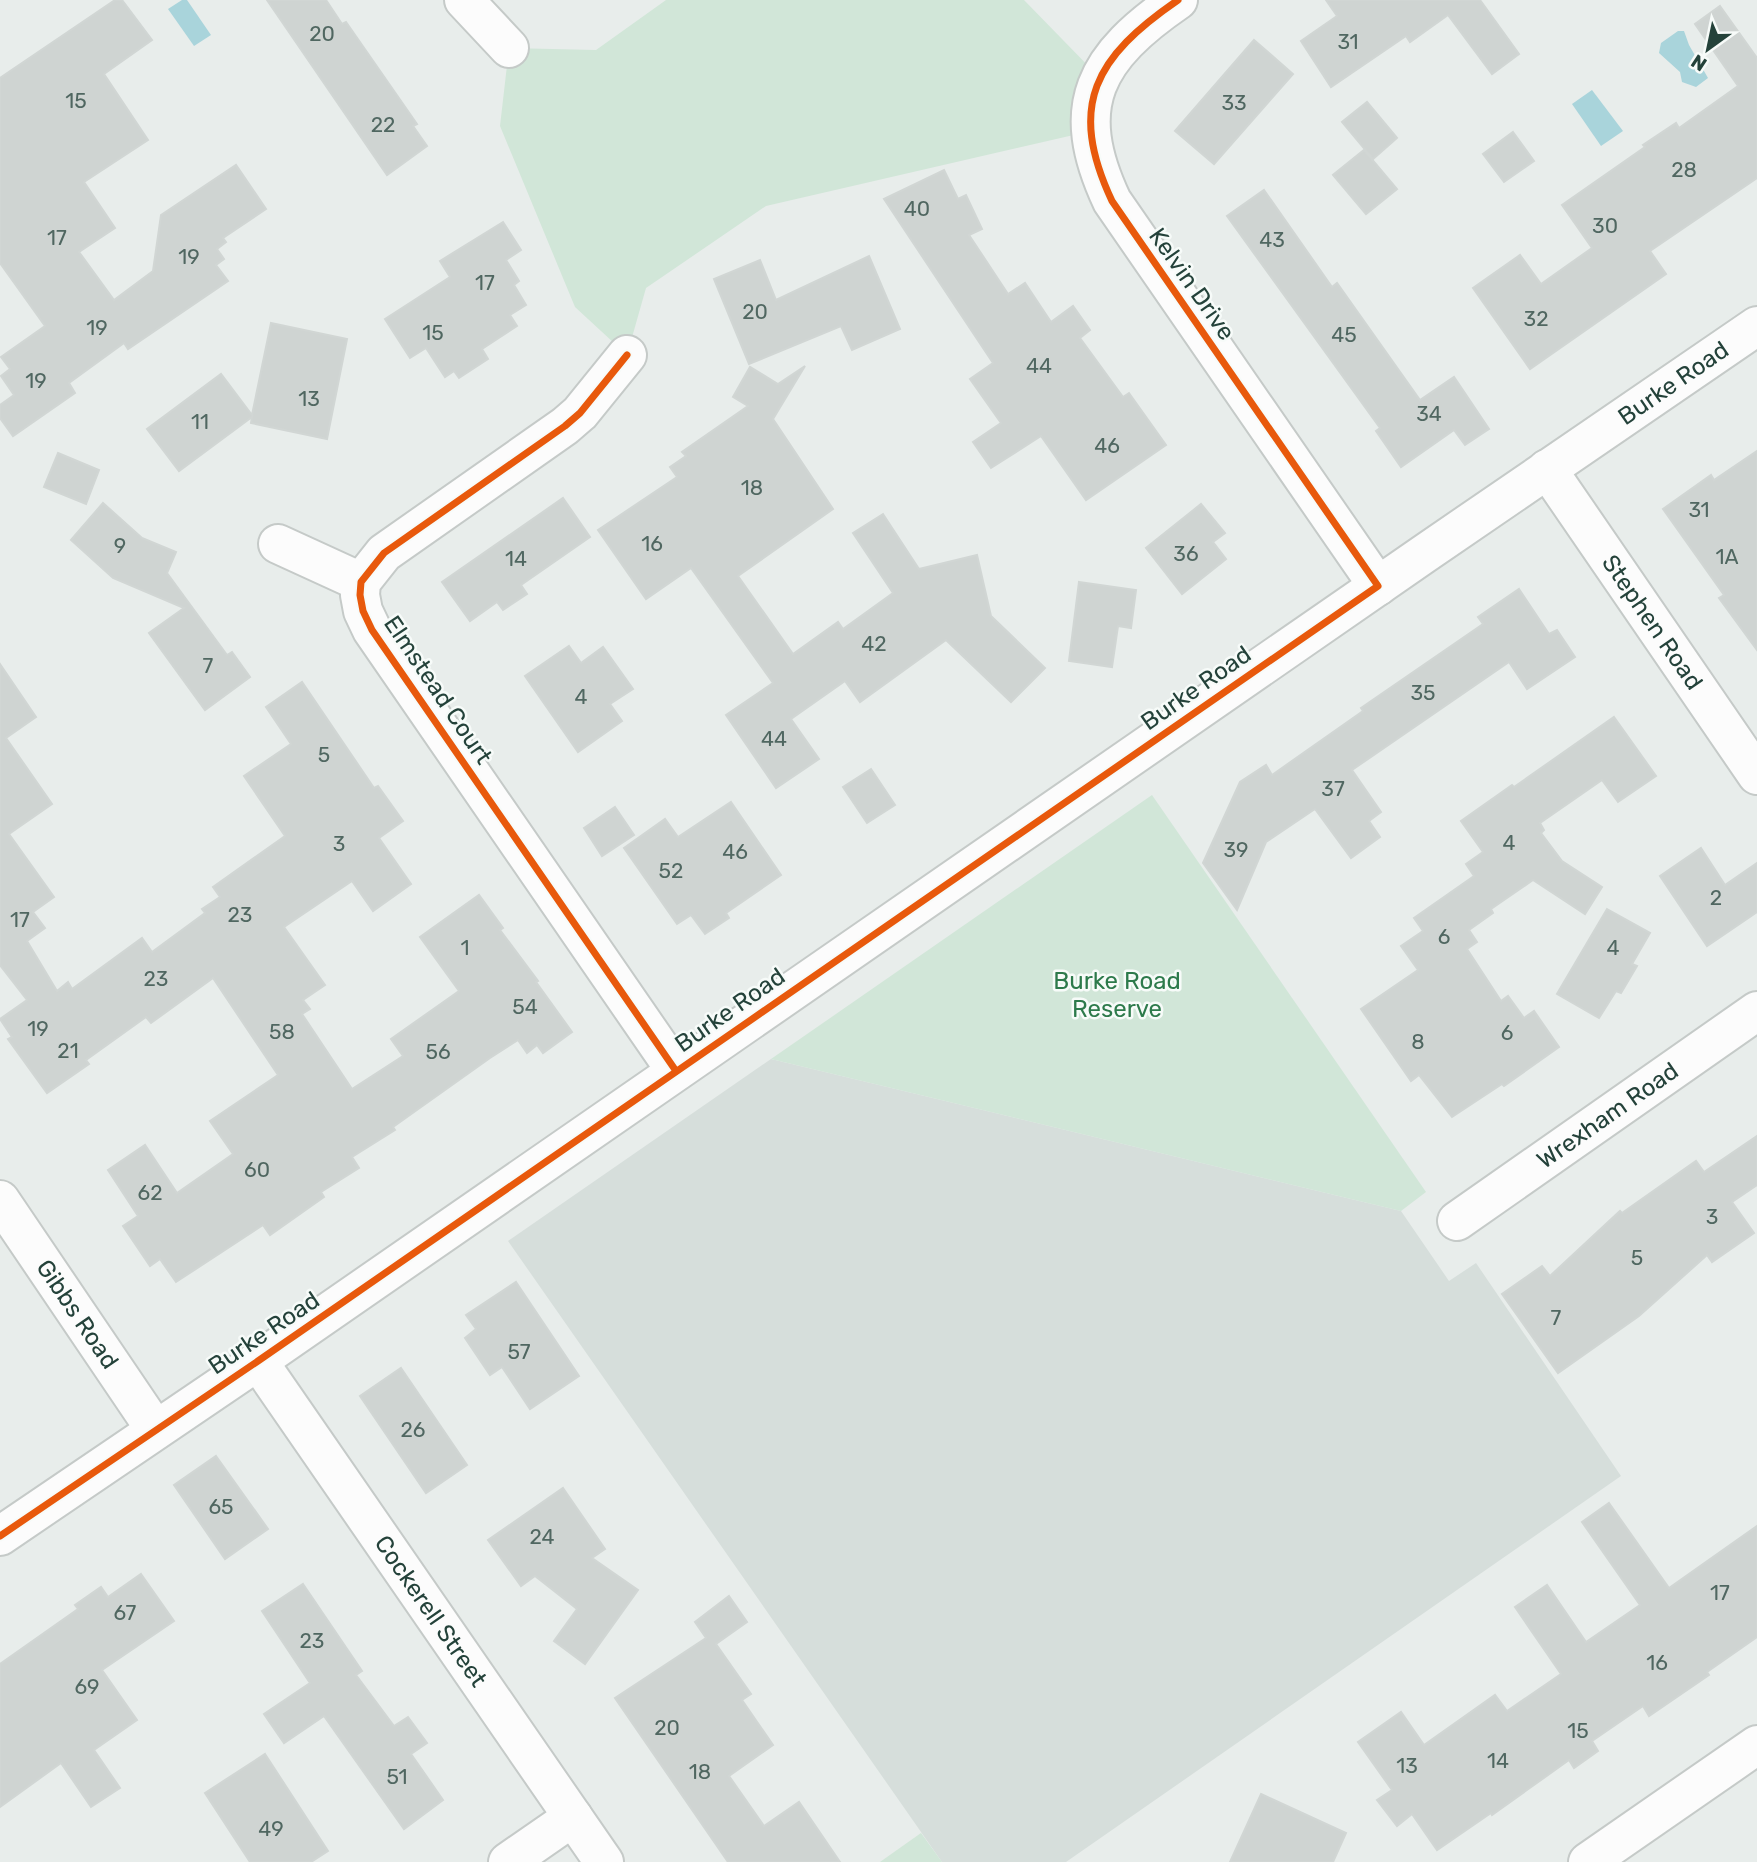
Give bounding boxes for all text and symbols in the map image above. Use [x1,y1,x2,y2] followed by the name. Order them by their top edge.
[1673,14,1743,84] north arrow
[309,21,335,46] house number: 20
[1337,29,1359,54] house number: 31
[1687,49,1711,76] text: N
[65,88,87,113] house number: 15
[1221,90,1247,115] house number: 33
[371,112,395,137] house number: 22
[1671,157,1697,182] house number: 28
[904,196,930,221] house number: 40
[1592,213,1618,238] house number: 30
[1143,223,1241,345] street label: Kelvin Drive
[47,225,67,250] house number: 17
[1259,227,1285,252] house number: 43
[178,244,200,269] house number: 19
[475,270,495,295] house number: 17
[742,299,768,324] house number: 20
[1524,306,1548,331] house number: 32
[86,315,108,340] house number: 19
[422,320,444,345] house number: 15
[1331,322,1357,347] house number: 45
[1613,336,1734,431] street label: Burke Road
[1026,353,1052,378] house number: 44
[25,368,47,393] house number: 19
[298,386,320,411] house number: 13
[1416,401,1442,426] house number: 34
[191,409,209,434] house number: 11
[1094,433,1120,458] house number: 46
[741,475,763,500] house number: 18
[1688,497,1710,522] house number: 31
[641,531,663,556] house number: 16
[114,533,126,558] house number: 9
[1173,541,1199,566] house number: 36
[1715,544,1739,569] house number: 1A
[505,546,527,571] house number: 14
[1596,550,1708,695] street label: Stephen Road
[378,611,498,769] street label: Elmstead Court
[861,631,887,656] house number: 42
[1136,640,1256,736] street label: Burke Road
[203,653,214,678] house number: 7
[1410,680,1436,705] house number: 35
[574,684,588,709] house number: 4
[761,726,787,751] house number: 44
[318,742,330,767] house number: 5
[1321,776,1345,801] house number: 37
[1502,830,1516,855] house number: 4
[333,831,345,856] house number: 3
[1223,837,1249,862] house number: 39
[722,839,748,864] house number: 46
[659,858,683,883] house number: 52
[1710,885,1722,910] house number: 2
[228,902,252,927] house number: 23
[10,907,30,932] house number: 17
[1438,924,1450,949] house number: 6
[461,935,470,960] house number: 1
[1606,935,1620,960] house number: 4
[670,962,790,1058] street label: Burke Road
[144,966,168,991] house number: 23
[1053,967,1181,1023] park label: Burke Road Reserve
[512,994,538,1019] house number: 54
[27,1016,49,1041] house number: 19
[269,1019,295,1044] house number: 58
[1501,1020,1513,1045] house number: 6
[1411,1029,1425,1054] house number: 8
[57,1038,79,1063] house number: 21
[425,1039,451,1064] house number: 56
[1532,1056,1684,1175] street label: Wrexham Road
[244,1157,270,1182] house number: 60
[138,1180,163,1205] house number: 62
[1706,1204,1718,1229] house number: 3
[1631,1245,1643,1270] house number: 5
[31,1254,124,1374] street label: Gibbs Road
[203,1286,325,1380] street label: Burke Road
[1551,1305,1562,1330] house number: 7
[507,1339,531,1364] house number: 57
[401,1417,426,1442] house number: 26
[208,1494,234,1519] house number: 65
[529,1524,555,1549] house number: 24
[369,1530,493,1692] street label: Cockerell Street
[1710,1580,1730,1605] house number: 17
[114,1600,137,1625] house number: 67
[300,1628,324,1653] house number: 23
[1646,1650,1668,1675] house number: 16
[74,1674,100,1699] house number: 69
[654,1715,680,1740] house number: 20
[1567,1718,1589,1743] house number: 15
[1487,1748,1509,1773] house number: 14
[1396,1753,1418,1778] house number: 13
[689,1759,711,1784] house number: 18
[386,1764,408,1789] house number: 51
[258,1816,284,1841] house number: 49

